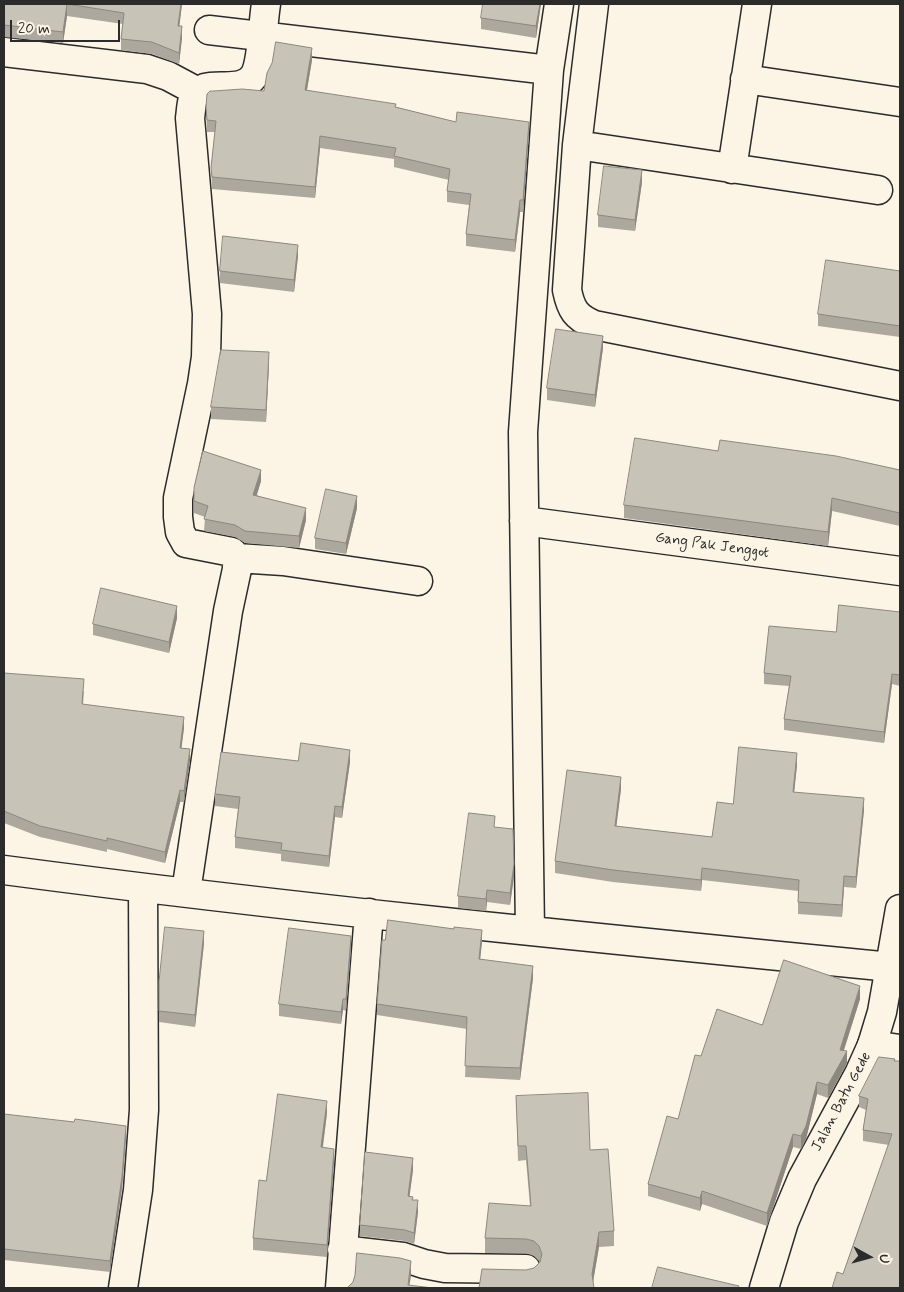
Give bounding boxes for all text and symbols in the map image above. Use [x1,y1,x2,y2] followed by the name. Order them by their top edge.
[12,10,122,42] scale bar
[18,19,50,39] text: 20 m
[654,529,770,563] street label: Gang Pak Jenggot
[808,1049,876,1155] street label: Jalan Batu Gede
[844,1232,894,1282] north arrow
[874,1253,893,1264] text: U

